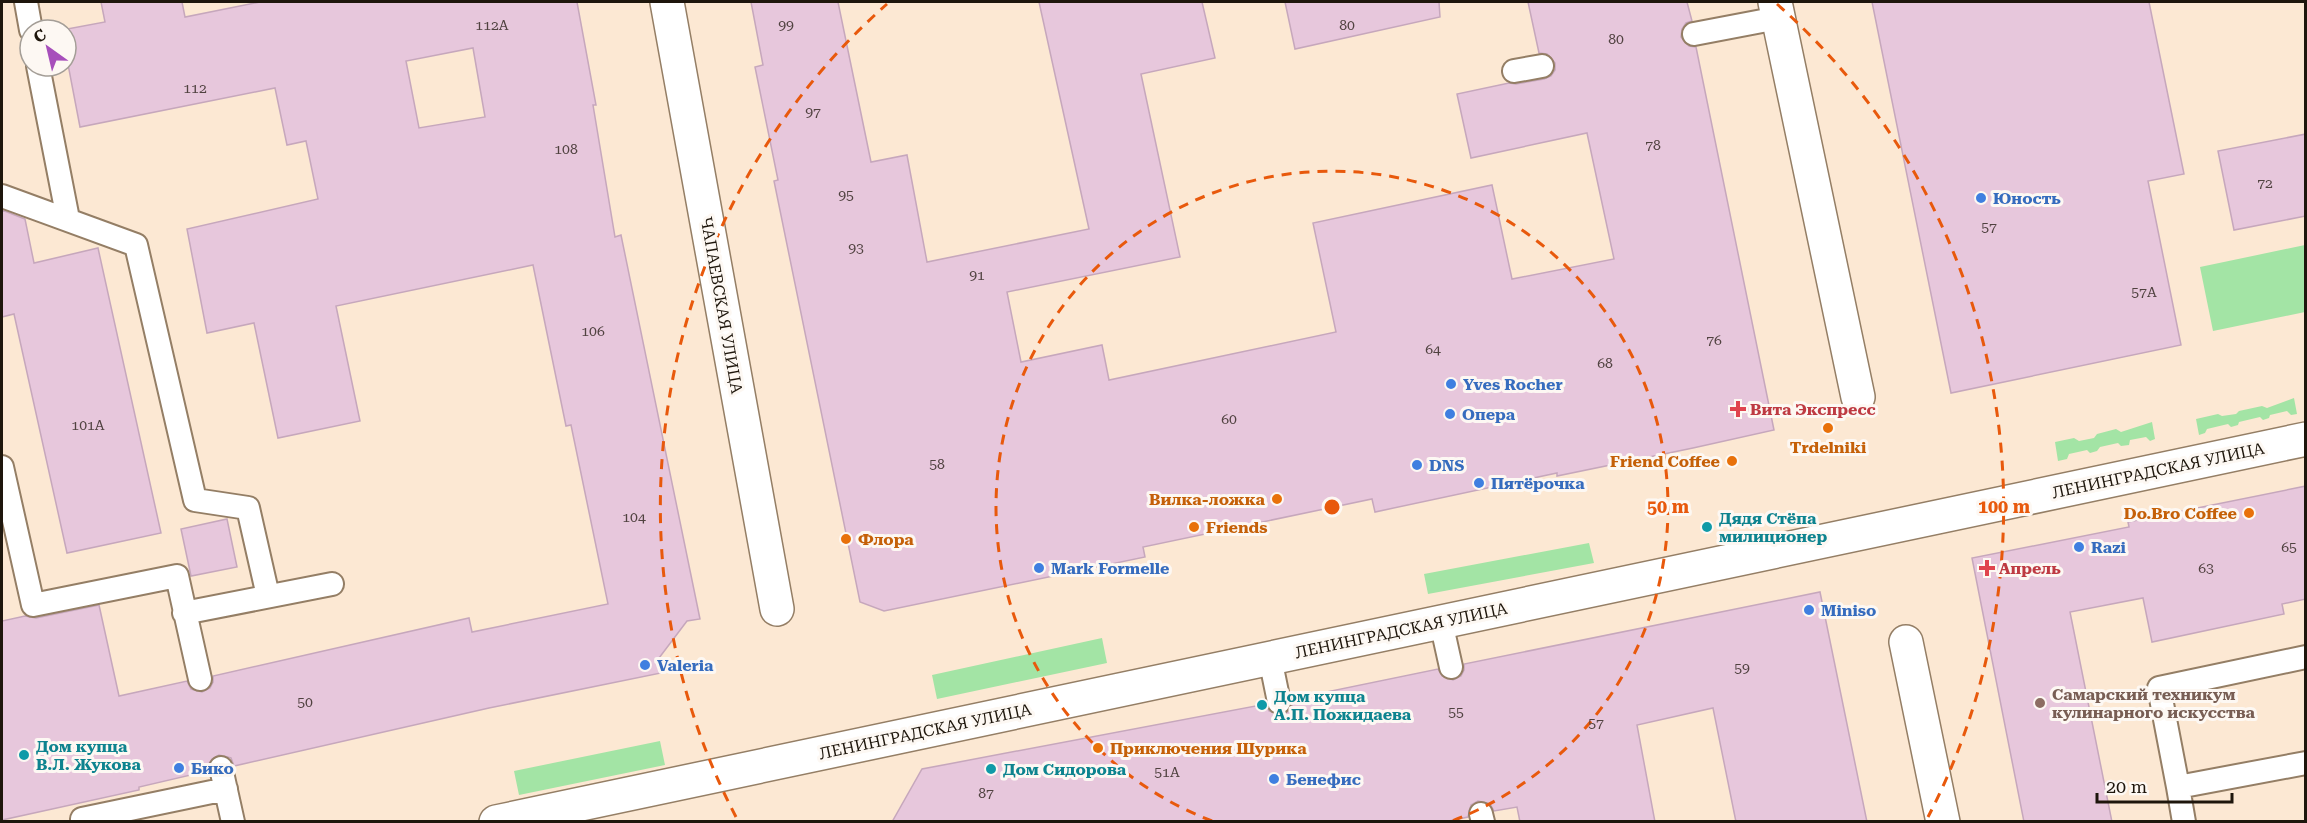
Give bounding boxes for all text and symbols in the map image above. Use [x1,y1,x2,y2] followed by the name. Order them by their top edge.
[475,17,509,33] house number: 112А
[778,17,794,33] house number: 99
[1339,17,1355,33] house number: 80
[18,18,78,78] north arrow
[30,25,50,47] text: С
[1608,31,1624,47] house number: 80
[183,80,207,96] house number: 112
[805,104,821,120] house number: 97
[1645,137,1661,153] house number: 78
[554,141,578,157] house number: 108
[2257,175,2273,191] house number: 72
[838,187,854,203] house number: 95
[1993,189,2061,208] place label: Юность
[1974,191,1988,205] marker: Юность
[697,215,747,396] street label: ЧАПАЕВСКАЯ УЛИЦА
[1981,219,1997,235] house number: 57
[848,240,864,256] house number: 93
[969,267,985,283] house number: 91
[2131,284,2157,300] house number: 57А
[581,323,605,339] house number: 106
[1706,332,1722,348] house number: 76
[1425,341,1441,357] house number: 64
[1597,355,1613,371] house number: 68
[1463,375,1563,394] place label: Yves Rocher
[1444,377,1458,391] marker: Yves Rocher
[1750,400,1876,419] place label: Вита Экспресс
[1731,402,1745,416] marker: Вита Экспресс
[1462,405,1516,424] place label: Опера
[1443,407,1457,421] marker: Опера
[1221,411,1237,427] house number: 60
[71,417,105,433] house number: 101А
[1821,421,1835,435] marker: Trdelniki
[1790,438,1867,457] place label: Trdelniki
[2050,439,2267,502] street label: ЛЕНИНГРАДСКАЯ УЛИЦА
[1610,452,1720,471] place label: Friend Coffee
[1725,454,1739,468] marker: Friend Coffee
[929,456,945,472] house number: 58
[1429,456,1464,475] place label: DNS
[1410,458,1424,472] marker: DNS
[1491,474,1585,493] place label: Пятёрочка
[1472,476,1486,490] marker: Пятёрочка
[1149,490,1266,509] place label: Вилка-ложка
[1270,492,1284,506] marker: Вилка-ложка
[1647,496,1690,517] text: 50 m
[1978,496,2031,517] text: 100 m
[1322,497,1342,517] centre of rings
[2124,504,2237,523] place label: Do.Bro Coffee
[2242,506,2256,520] marker: Do.Bro Coffee
[622,509,646,525] house number: 104
[1719,509,1827,546] place label: Дядя Стёпа милиционер
[1206,518,1268,537] place label: Friends
[1187,520,1201,534] marker: Friends
[1700,520,1714,534] marker: Дядя Стёпа милиционер
[858,530,914,549] place label: Флора
[839,532,853,546] marker: Флора
[2091,538,2127,557] place label: Razi
[2281,539,2297,555] house number: 65
[2072,540,2086,554] marker: Razi
[1051,559,1169,578] place label: Mark Formelle
[1999,559,2061,578] place label: Апрель
[2198,560,2214,576] house number: 63
[1032,561,1046,575] marker: Mark Formelle
[1980,561,1994,575] marker: Апрель
[1293,599,1510,662] street label: ЛЕНИНГРАДСКАЯ УЛИЦА
[1821,601,1876,620] place label: Miniso
[1802,603,1816,617] marker: Miniso
[657,656,714,675] place label: Valeria
[638,658,652,672] marker: Valeria
[1734,660,1750,676] house number: 59
[2052,685,2256,722] place label: Самарский техникум кулинарного искусства
[1274,687,1412,724] place label: Дом купца А.П. Пожидаева
[297,694,313,710] house number: 50
[2033,696,2047,710] marker: Самарский техникум кулинарного искусства
[1255,698,1269,712] marker: Дом купца А.П. Пожидаева
[817,700,1034,763] street label: ЛЕНИНГРАДСКАЯ УЛИЦА
[1448,704,1464,720] house number: 55
[1588,715,1604,731] house number: 57
[36,737,141,774] place label: Дом купца В.Л. Жукова
[1110,739,1307,758] place label: Приключения Шурика
[1091,741,1105,755] marker: Приключения Шурика
[17,748,31,762] marker: Дом купца В.Л. Жукова
[191,759,234,778] place label: Бико
[1003,760,1127,779] place label: Дом Сидорова
[172,761,186,775] marker: Бико
[984,762,998,776] marker: Дом Сидорова
[1154,764,1180,780] house number: 51А
[2097,766,2232,804] scale bar
[1286,770,1361,789] place label: Бенефис
[1267,772,1281,786] marker: Бенефис
[2106,776,2147,797] text: 20 m
[978,785,994,801] house number: 87

